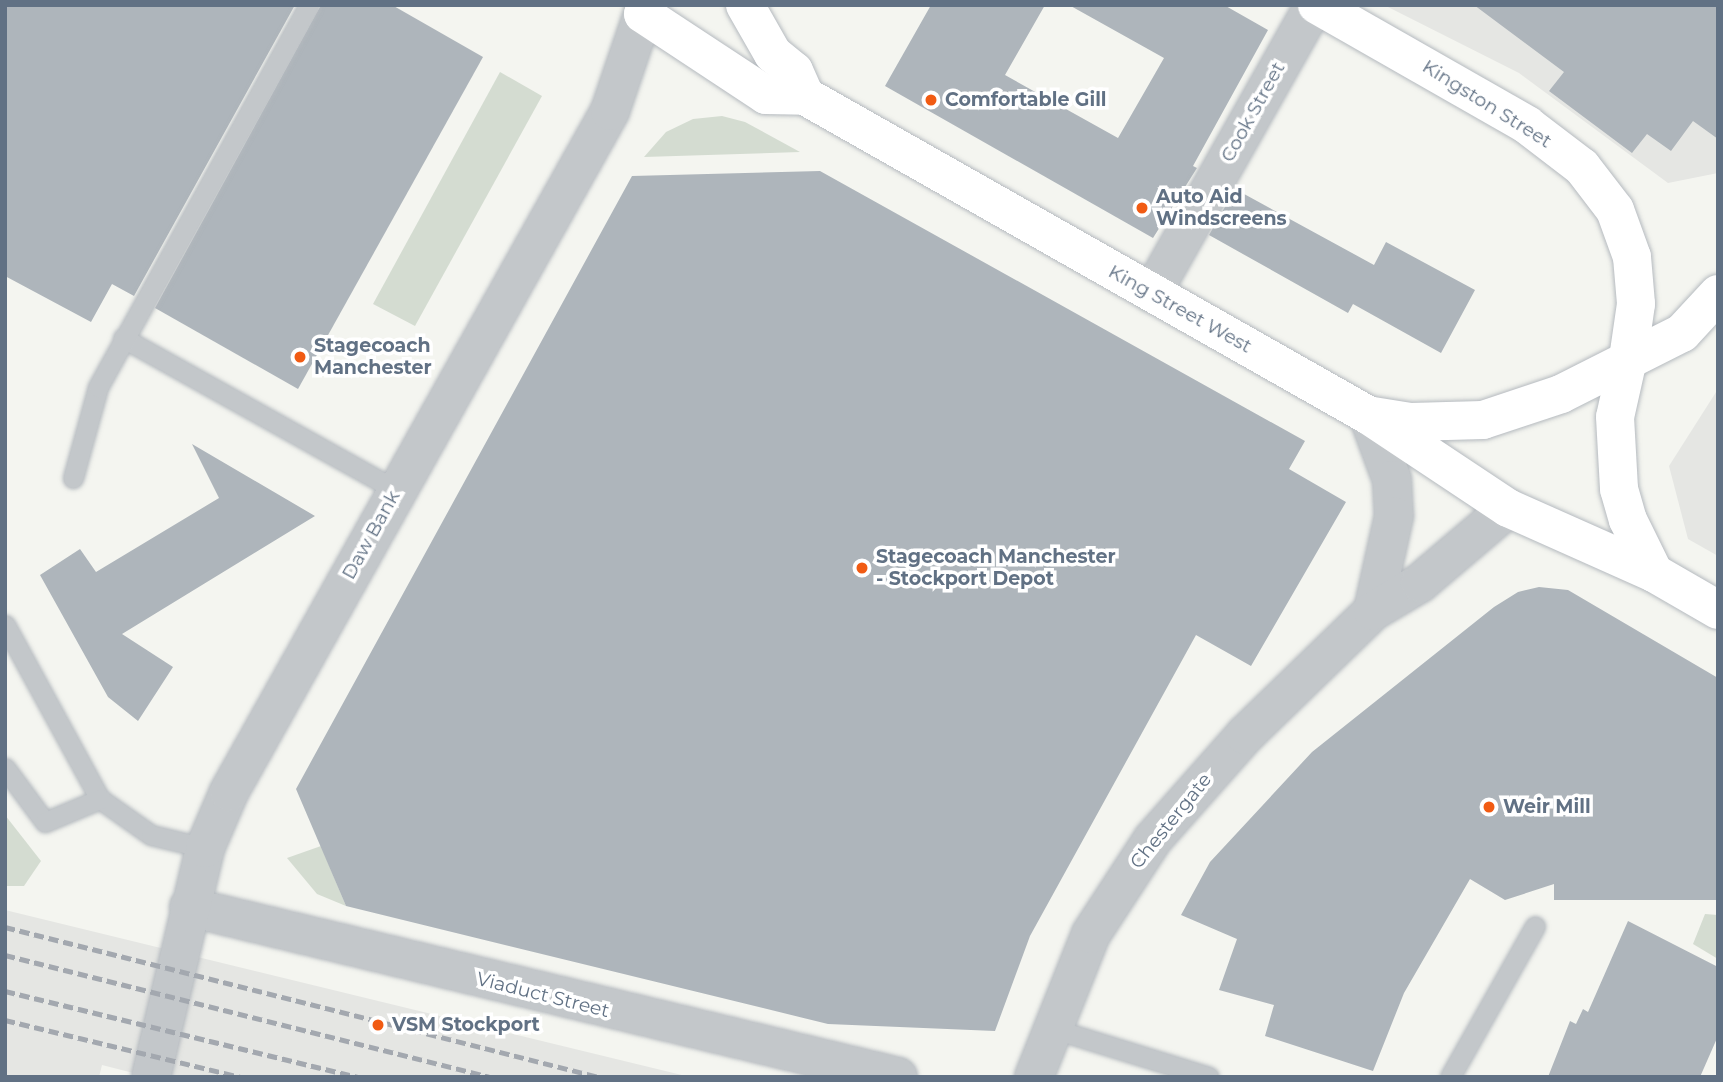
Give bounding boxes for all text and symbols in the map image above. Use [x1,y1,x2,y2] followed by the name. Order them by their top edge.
[1418,55,1556,153] street label: Kingston Street
[1216,58,1290,166] street label: Cook Street
[945,89,1107,111] place label: Comfortable Gill
[923,92,939,108] marker: Comfortable Gill
[1156,186,1287,230] place label: Auto Aid Windscreens
[1134,200,1150,216] marker: Auto Aid Windscreens
[1104,260,1256,358] street label: King Street West
[314,335,432,379] place label: Stagecoach Manchester
[292,349,308,365] marker: Stagecoach Manchester
[337,487,405,583] street label: Daw Bank
[876,546,1116,590] place label: Stagecoach Manchester - Stockport Depot
[854,560,870,576] marker: Stagecoach Manchester - Stockport Depot
[1126,769,1216,873] street label: Chestergate
[1503,796,1591,818] place label: Weir Mill
[1481,799,1497,815] marker: Weir Mill
[474,968,612,1022] street label: Viaduct Street
[392,1014,540,1036] place label: VSM Stockport
[370,1017,386,1033] marker: VSM Stockport

